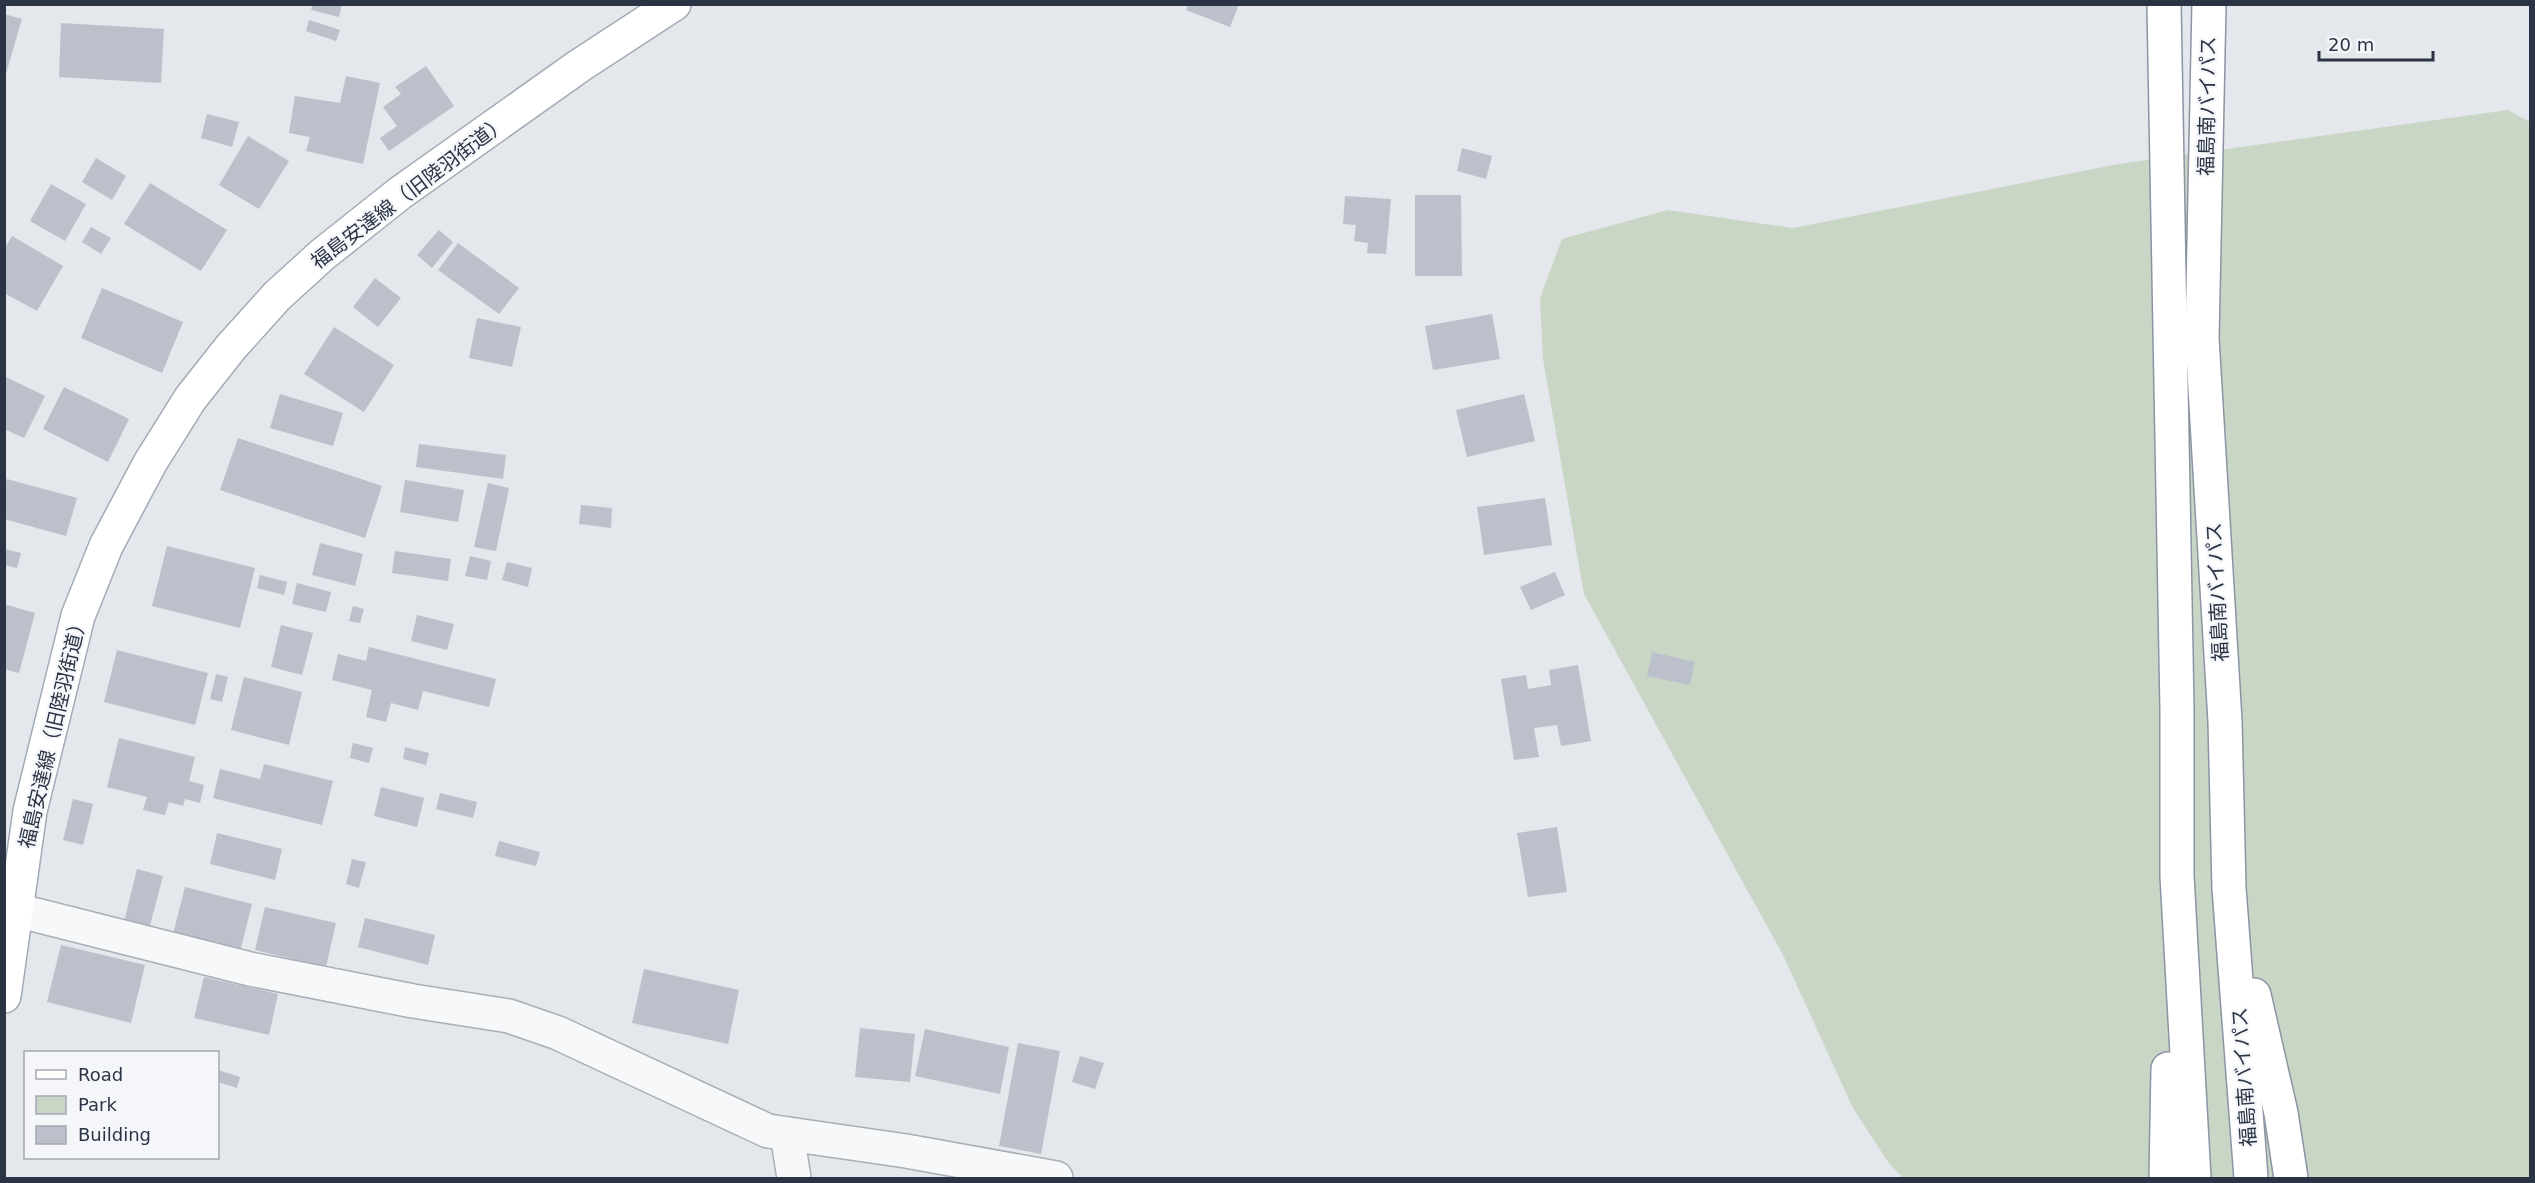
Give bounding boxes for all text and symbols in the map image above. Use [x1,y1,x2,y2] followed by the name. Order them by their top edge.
[2319,24,2433,62] scale bar
[2328,34,2374,55] text: 20 m
[2194,36,2220,176] street label: 福島南バイパス
[306,110,512,274] street label: 福島安達線（旧陸羽街道）
[2201,522,2233,662] street label: 福島南バイパス
[14,611,92,851] street label: 福島安達線（旧陸羽街道）
[2227,1007,2261,1147] street label: 福島南バイパス
[24,1051,219,1159] legend
[78,1064,123,1085] text: Road
[78,1094,117,1115] text: Park
[78,1124,151,1145] text: Building

